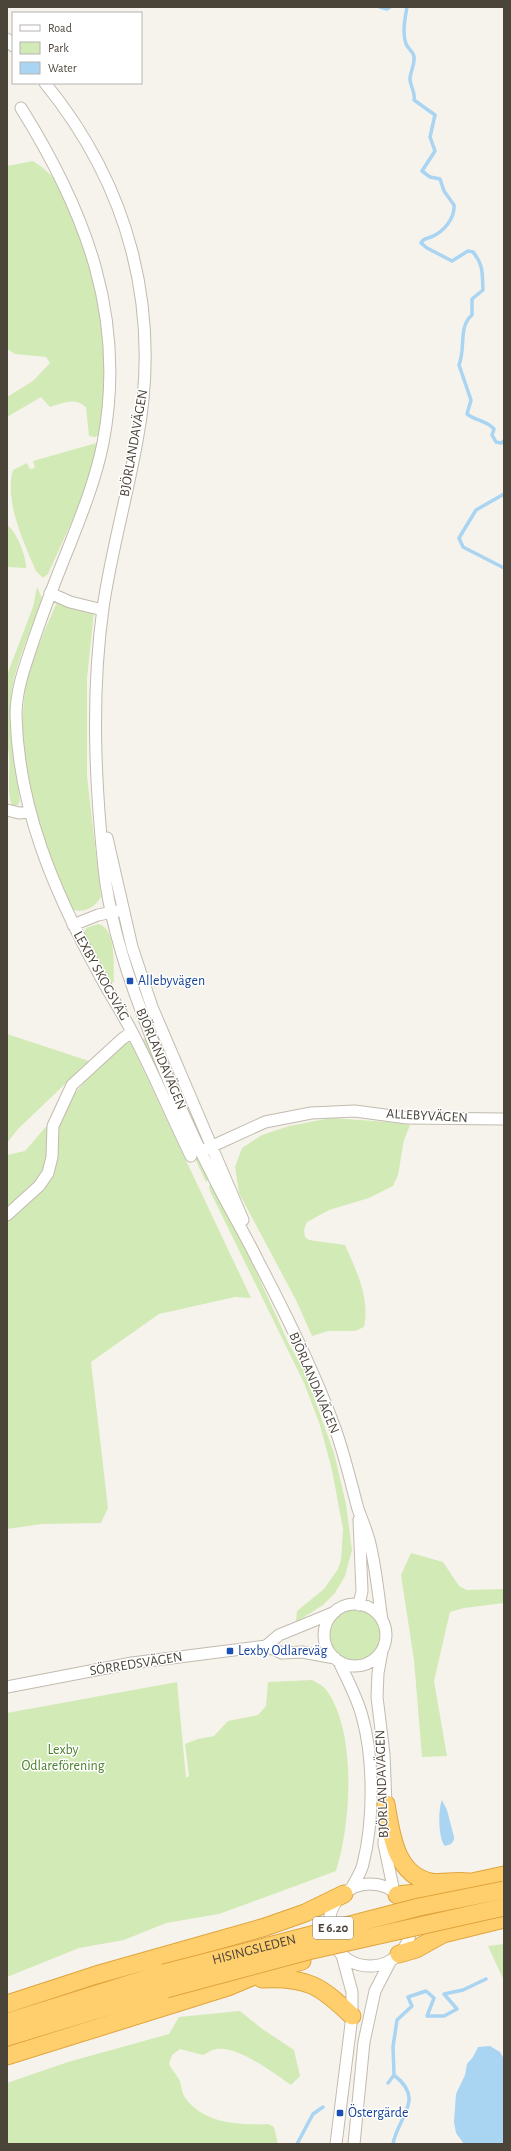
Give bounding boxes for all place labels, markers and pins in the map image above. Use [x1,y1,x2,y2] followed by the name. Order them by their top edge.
[138,974,205,988] place label: Allebyvägen
[125,976,135,986] marker: Allebyvägen
[238,1644,328,1658] place label: Lexby Odlareväg
[225,1646,235,1656] marker: Lexby Odlareväg
[348,2103,409,2120] place label: Östergärde
[335,2108,345,2118] marker: Östergärde

